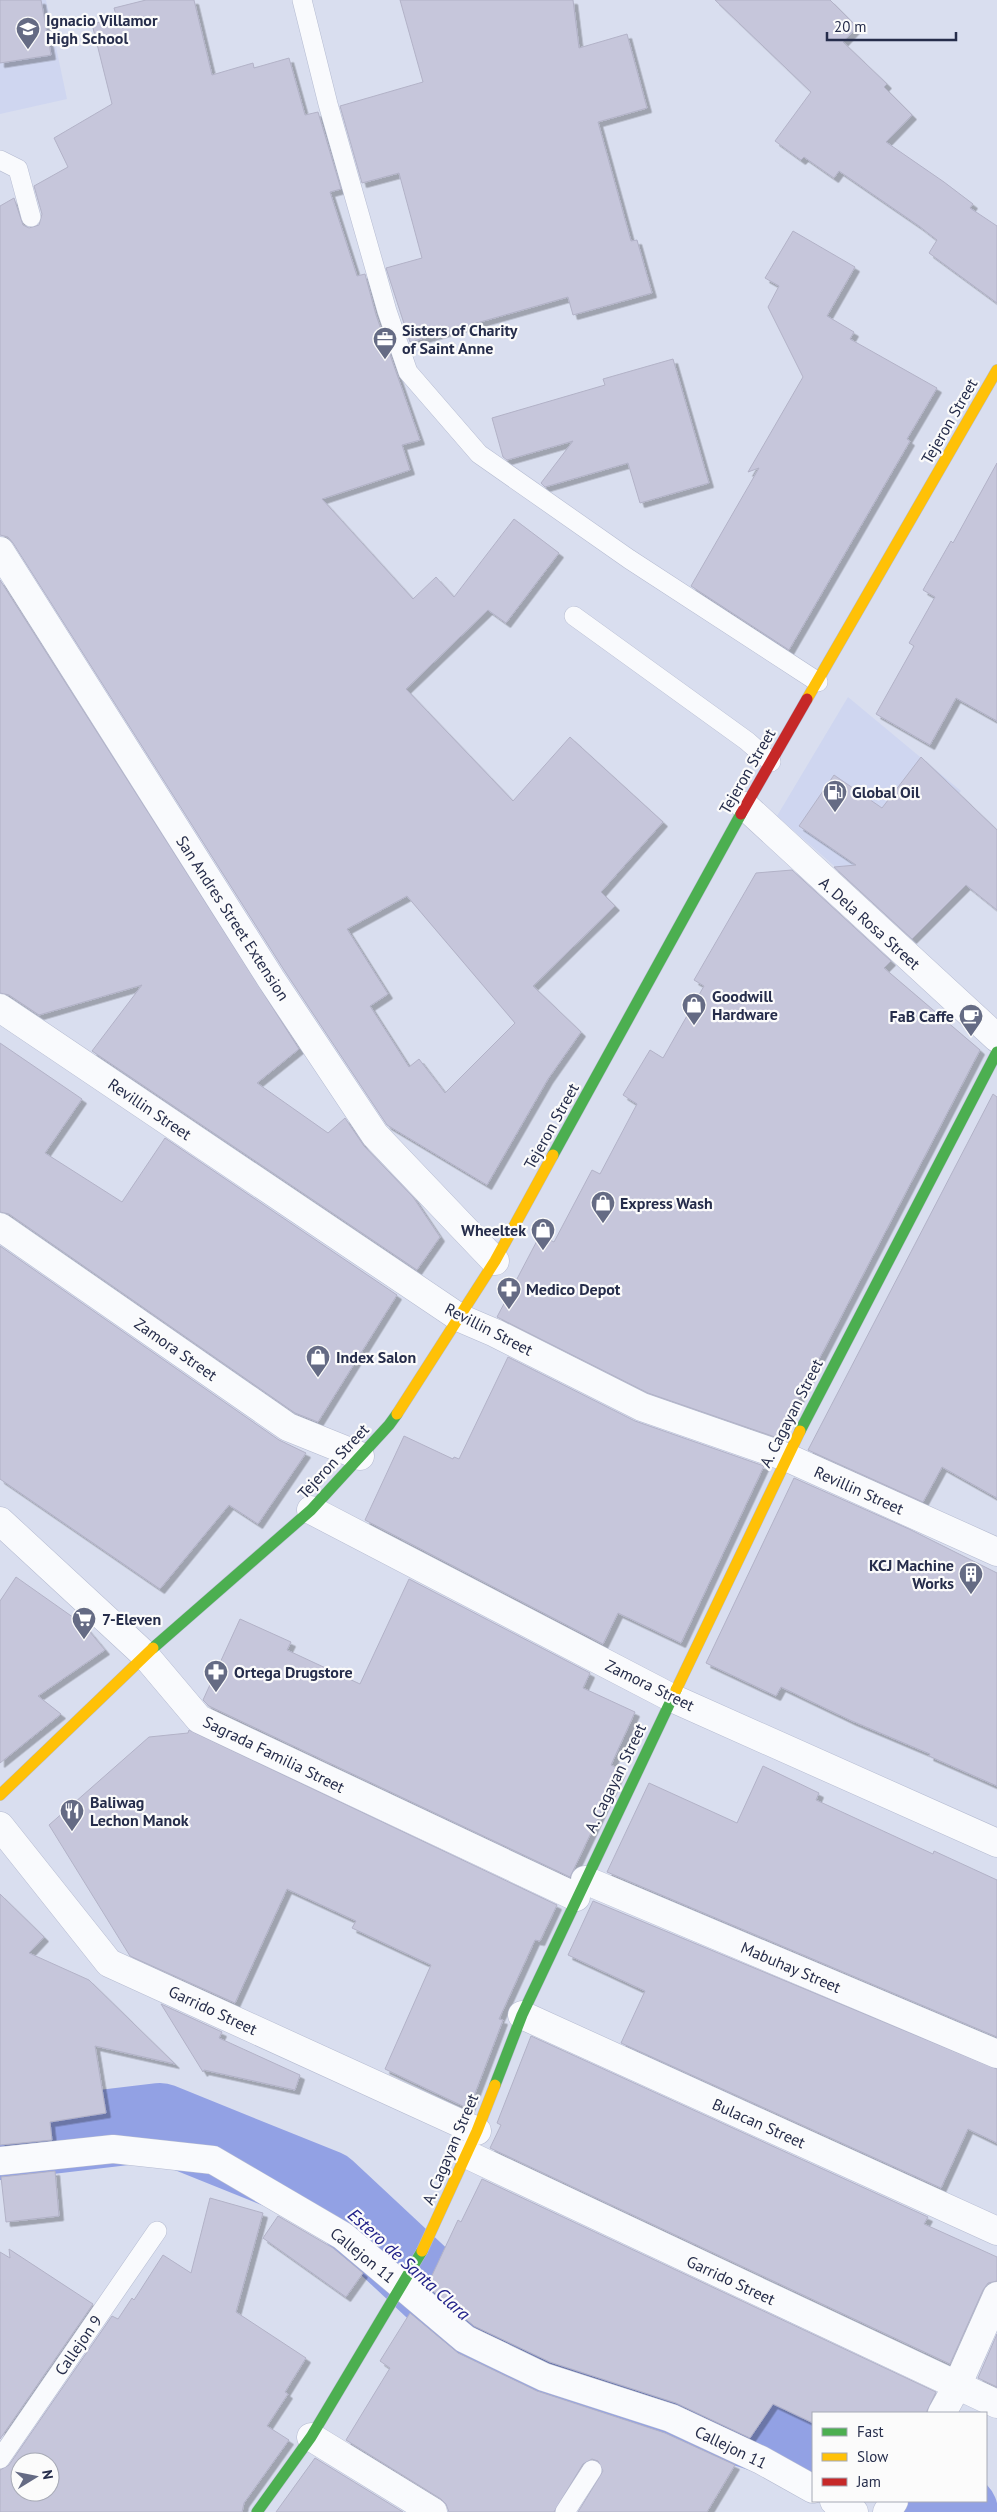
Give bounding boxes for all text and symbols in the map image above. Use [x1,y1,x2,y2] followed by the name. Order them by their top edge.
[46,10,158,48] place label: Ignacio Villamor High School
[827,10,956,42] scale bar
[15,16,41,50] school or university icon: Ignacio Villamor High School
[834,17,867,36] text: 20 m
[402,320,518,358] place label: Sisters of Charity of Saint Anne
[372,326,398,360] office icon: Sisters of Charity of Saint Anne
[917,374,982,467] street label: Tejeron Street
[715,724,780,817] street label: Tejeron Street
[822,779,848,813] fuel station icon: Global Oil
[852,782,920,802] place label: Global Oil
[172,832,294,1004] street label: San Andres Street Extension
[815,872,925,974] street label: A. Dela Rosa Street
[712,986,778,1024] place label: Goodwill Hardware
[681,992,707,1026] shop icon: Goodwill Hardware
[958,1003,984,1037] cafe icon: FaB Caffe
[890,1006,954,1026] place label: FaB Caffe
[105,1074,196,1144] street label: Revillin Street
[519,1079,583,1173] street label: Tejeron Street
[590,1190,616,1224] shop icon: Express Wash
[620,1193,713,1213] place label: Express Wash
[530,1217,556,1251] shop icon: Wheeltek
[461,1220,526,1240] place label: Wheeltek
[496,1276,522,1310] pharmacy icon: Medico Depot
[526,1279,621,1299] place label: Medico Depot
[442,1298,537,1360] street label: Revillin Street
[131,1313,222,1385] street label: Zamora Street
[305,1344,331,1378] shop icon: Index Salon
[336,1347,416,1367] place label: Index Salon
[755,1355,827,1470] street label: A. Cagayan Street
[293,1419,373,1503] street label: Tejeron Street
[811,1461,907,1519] street label: Revillin Street
[869,1555,954,1593] place label: KCJ Machine Works
[958,1561,984,1595] building icon: KCJ Machine Works
[71,1606,97,1640] supermarket icon: 7-Eleven
[102,1609,161,1629] place label: 7-Eleven
[602,1655,698,1715] street label: Zamora Street
[203,1659,229,1693] pharmacy icon: Ortega Drugstore
[234,1662,353,1682] place label: Ortega Drugstore
[200,1711,348,1797] street label: Sagrada Familia Street
[580,1720,650,1836] street label: A. Cagayan Street
[90,1792,189,1830] place label: Baliwag Lechon Manok
[59,1798,85,1832] restaurant icon: Baliwag Lechon Manok
[738,1937,844,1997] street label: Mabuhay Street
[166,1981,261,2039] street label: Garrido Street
[418,2090,483,2208] street label: A. Cagayan Street
[709,2094,809,2153] street label: Bulacan Street
[343,2203,475,2325] water label: Estero de Santa Clara
[327,2223,399,2287] street label: Callejon 11
[684,2251,779,2309] street label: Garrido Street
[50,2311,106,2379] street label: Callejon 9
[812,2412,987,2502] legend
[692,2421,770,2473] street label: Callejon 11
[857,2422,884,2441] text: Fast
[857,2447,888,2466] text: Slow
[10,2452,60,2502] north arrow
[38,2469,57,2481] text: N
[856,2472,881,2491] text: Jam

